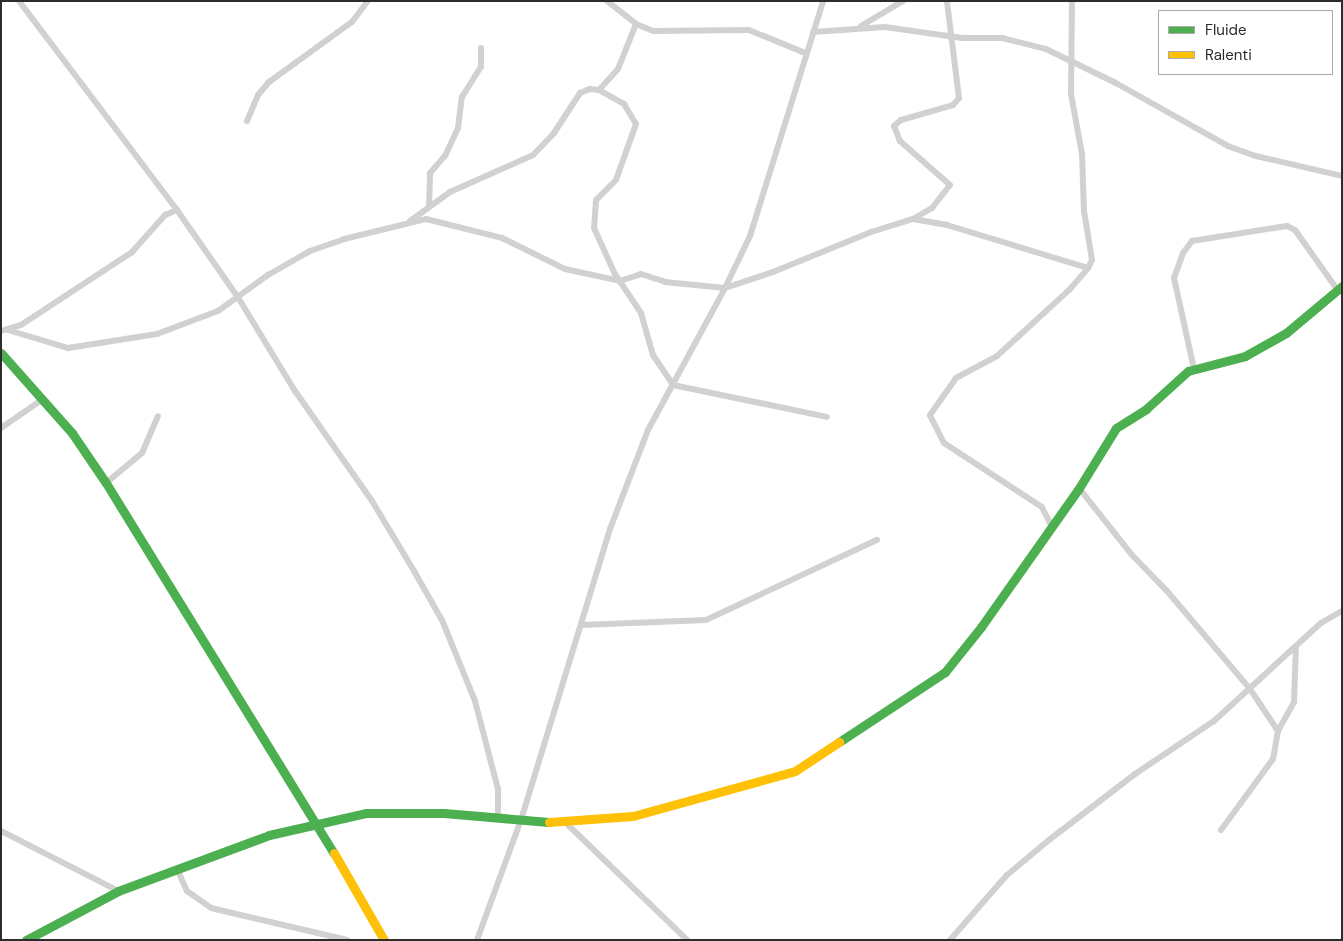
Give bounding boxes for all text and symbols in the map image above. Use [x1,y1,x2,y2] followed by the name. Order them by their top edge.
[1158,10,1333,75] legend
[1205,20,1247,40] text: Fluide
[1205,45,1252,65] text: Ralenti

